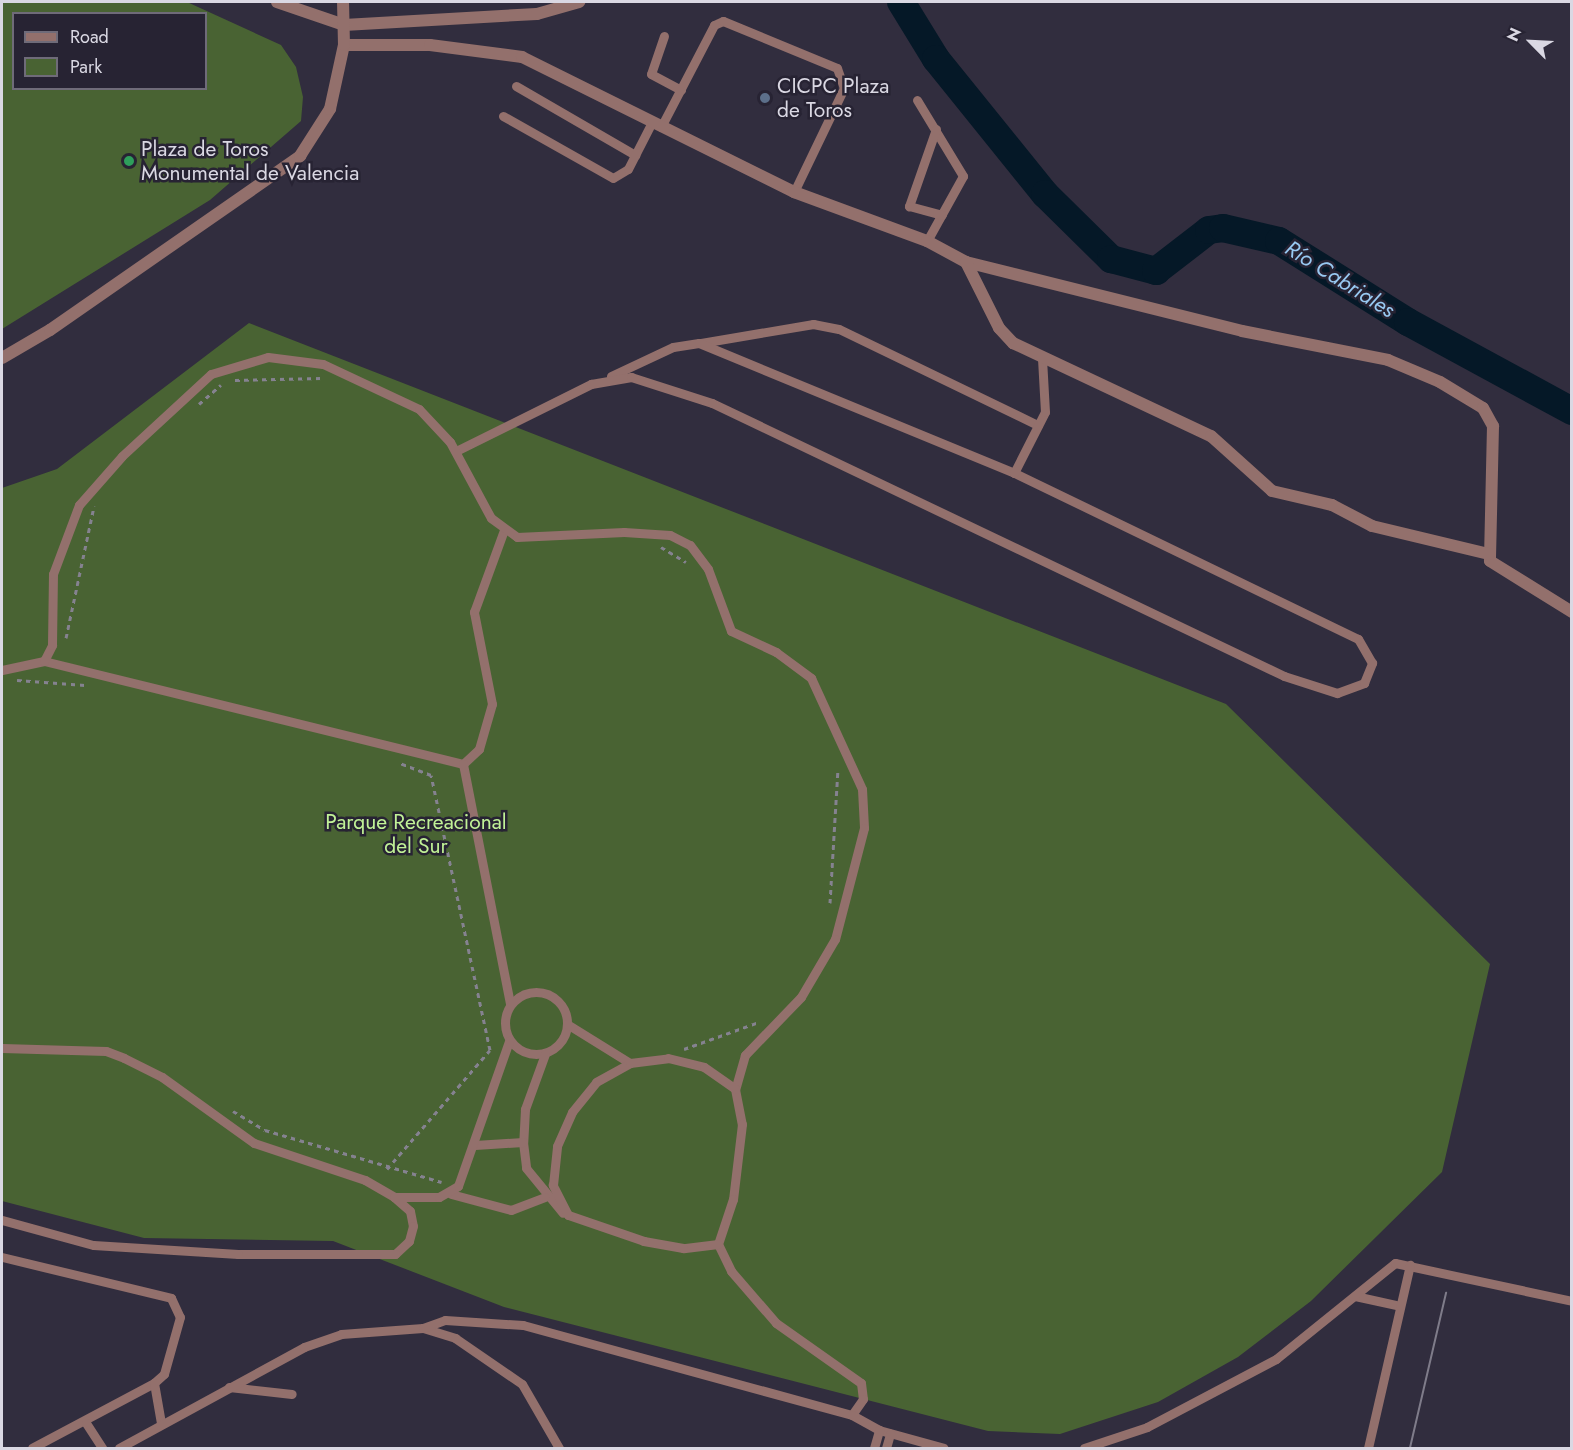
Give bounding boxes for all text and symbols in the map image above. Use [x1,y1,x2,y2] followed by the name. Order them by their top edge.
[12,12,207,90] legend
[1501,12,1561,72] north arrow
[70,24,109,50] text: Road
[1501,24,1527,45] text: N
[70,54,102,80] text: Park
[777,73,889,123] place label: CICPC Plaza de Toros
[758,91,772,105] marker: CICPC Plaza de Toros
[141,136,359,186] place label: Plaza de Toros Monumental de Valencia
[122,154,136,168] marker: Plaza de Toros Monumental de Valencia
[1280,235,1400,323] water label: Río Cabriales
[325,809,507,859] park label: Parque Recreacional del Sur

